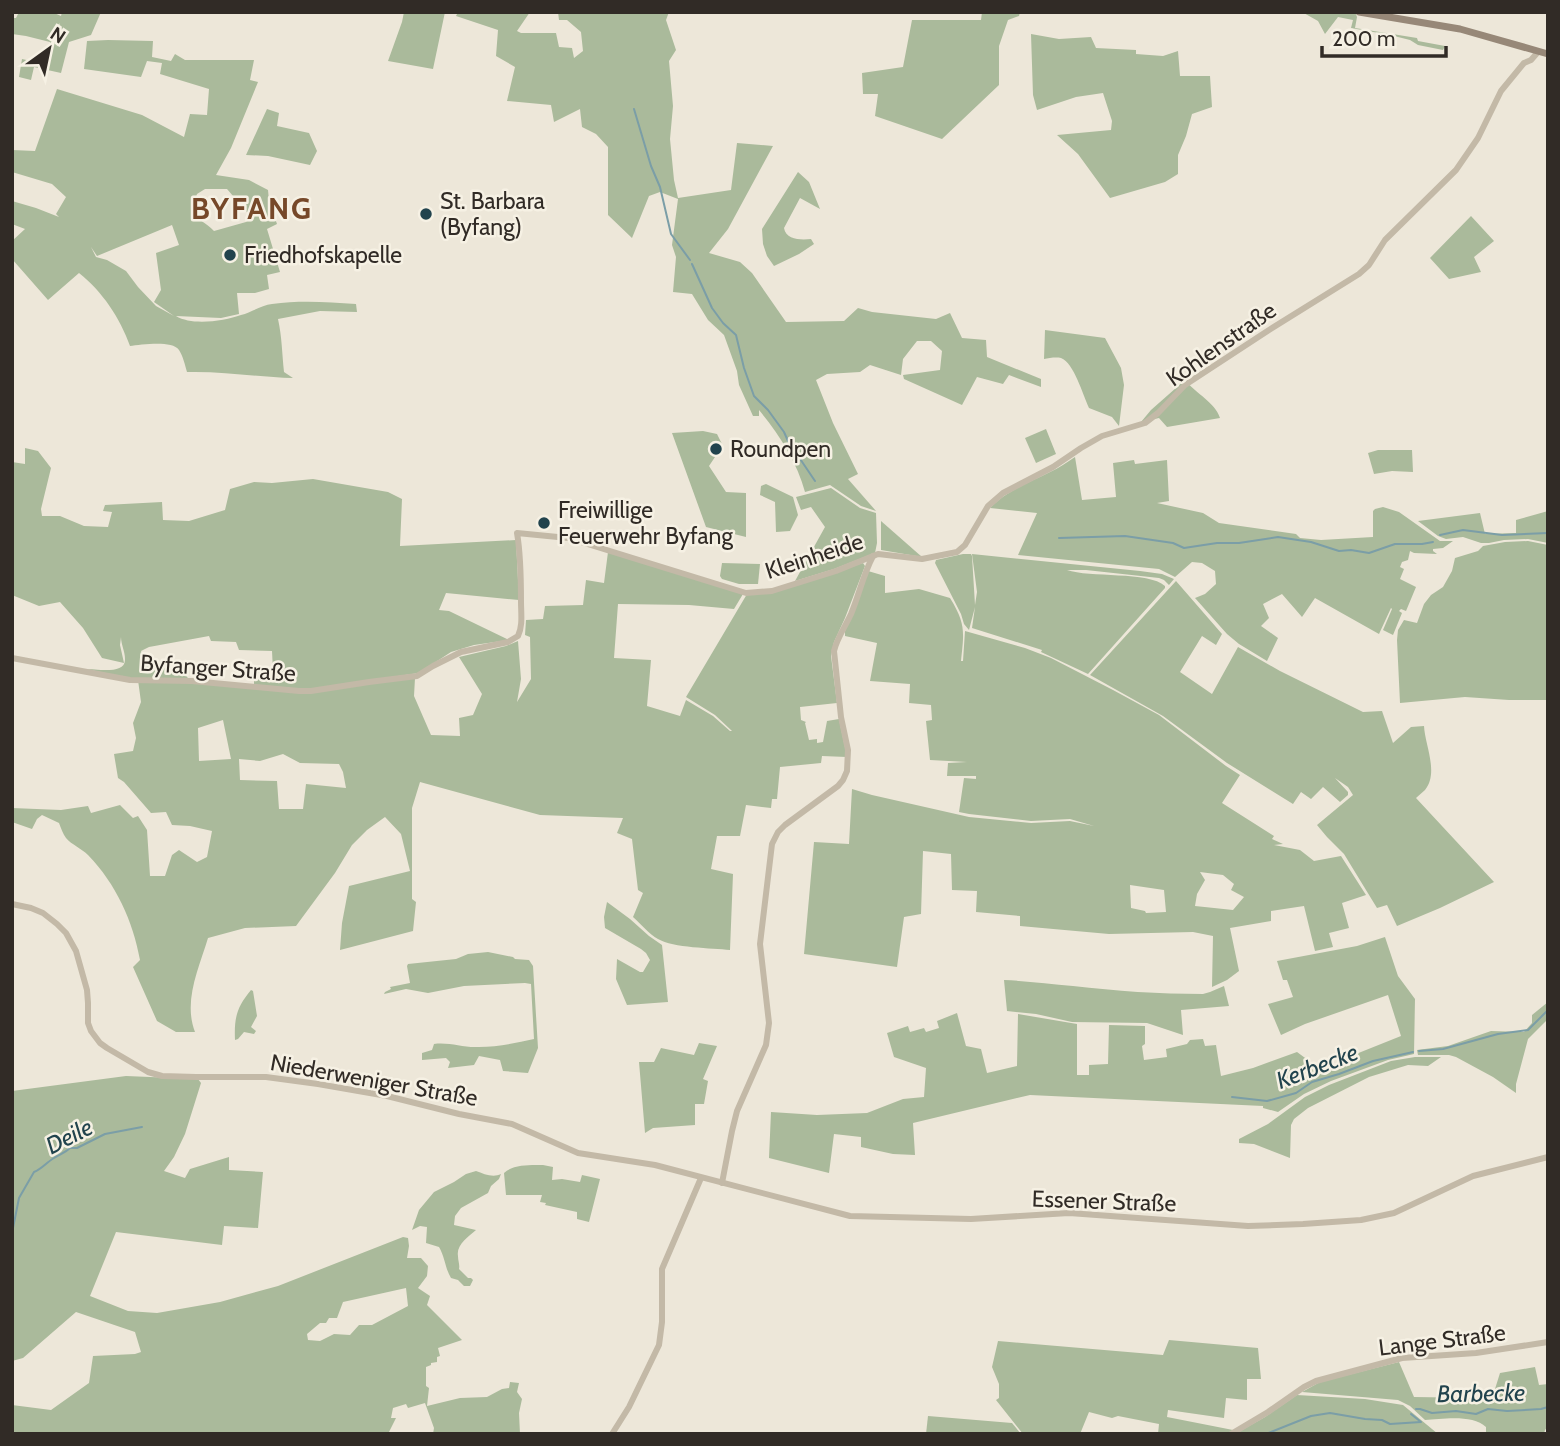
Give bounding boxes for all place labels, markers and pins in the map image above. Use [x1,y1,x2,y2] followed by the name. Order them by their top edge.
[440,187,545,241] place label: St. Barbara (Byfang)
[418,206,434,222] marker: St. Barbara (Byfang)
[244,241,402,269] place label: Friedhofskapelle
[222,247,238,263] marker: Friedhofskapelle
[730,435,831,463] place label: Roundpen
[708,441,724,457] marker: Roundpen
[558,496,733,550] place label: Freiwillige Feuerwehr Byfang
[536,515,552,531] marker: Freiwillige Feuerwehr Byfang

